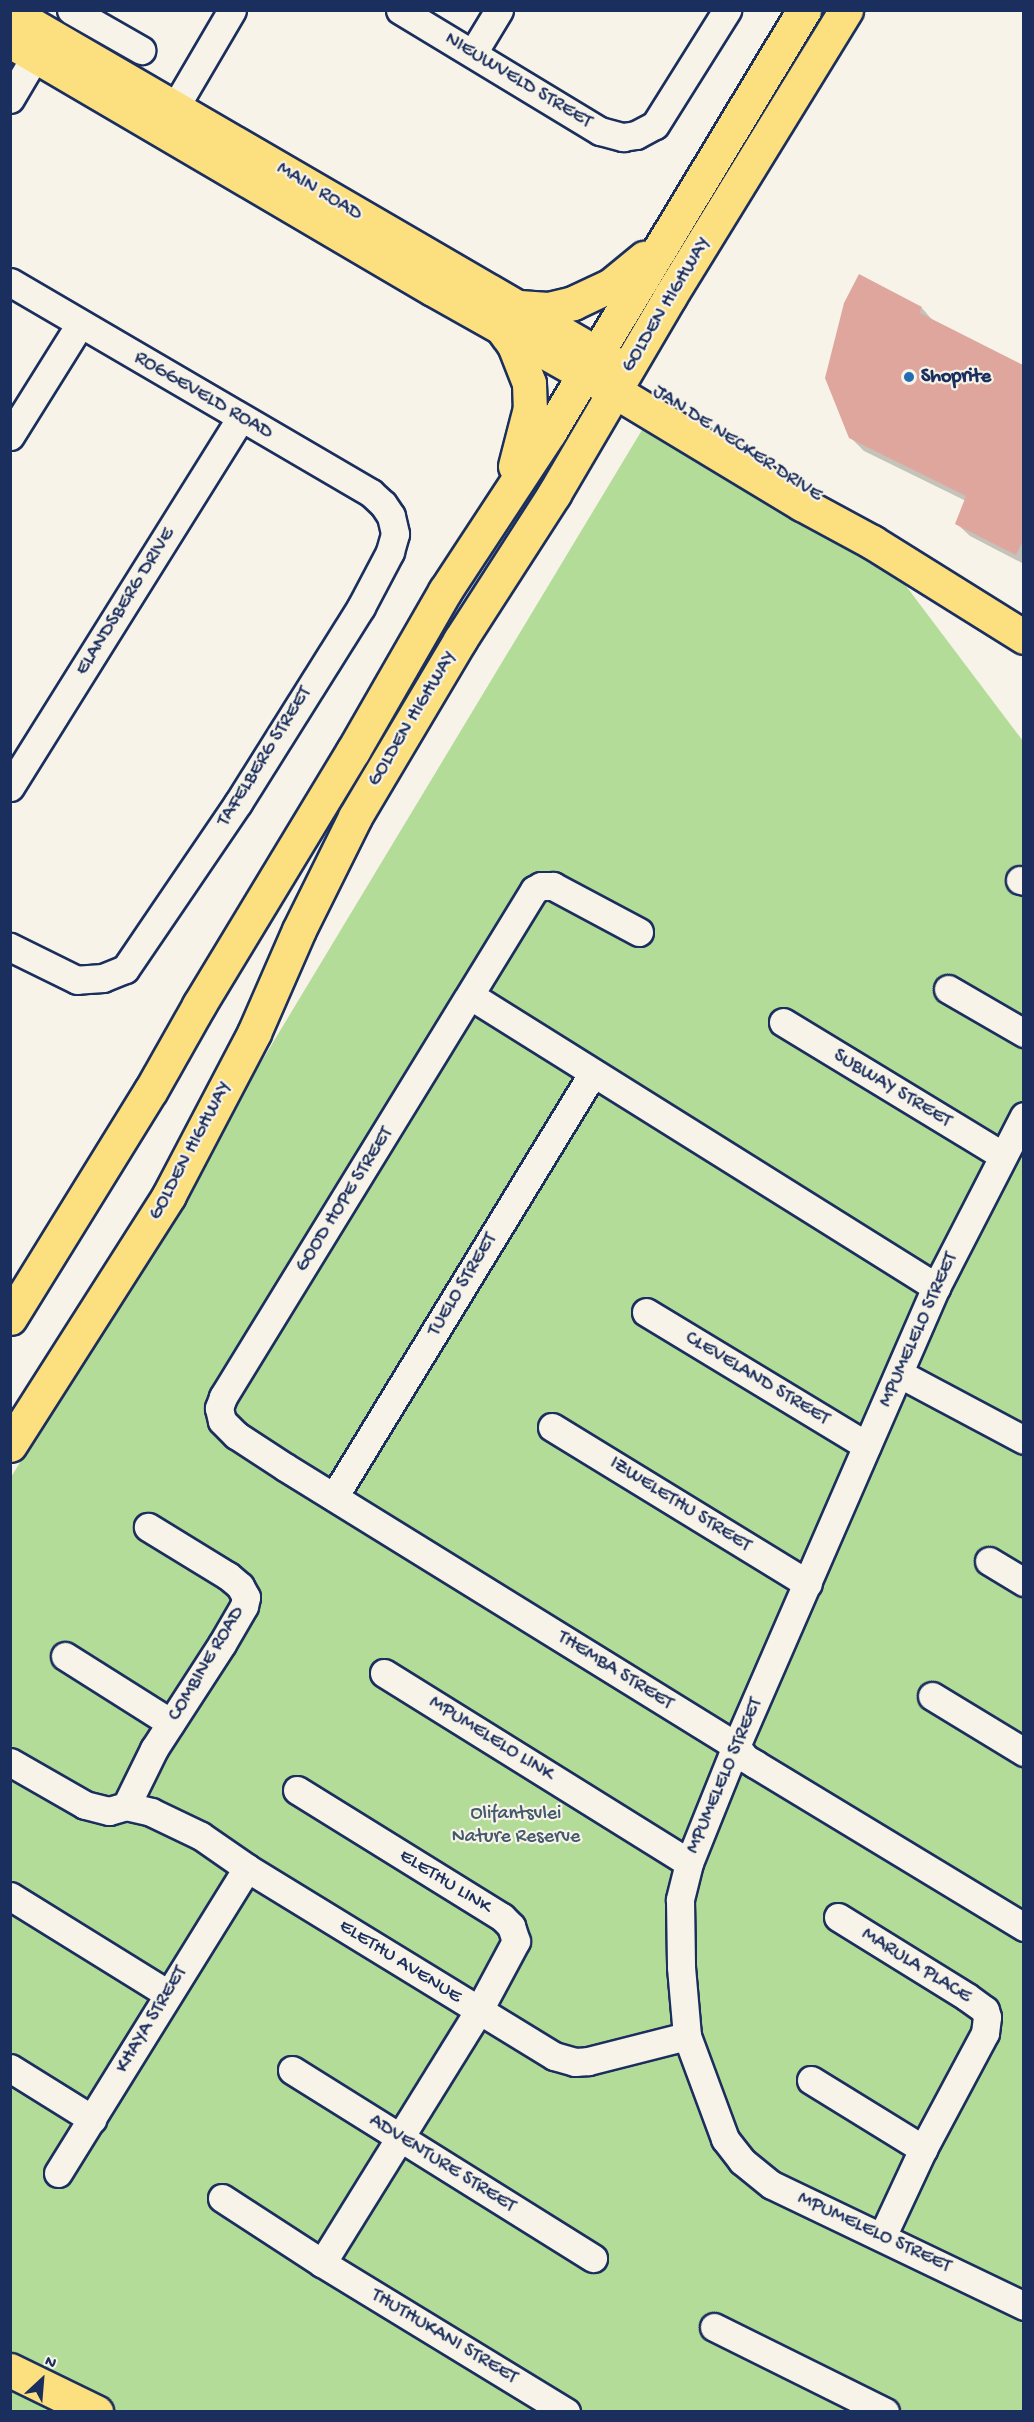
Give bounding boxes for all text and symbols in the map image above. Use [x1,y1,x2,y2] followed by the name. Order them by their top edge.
[440,28,596,134] street label: NIEUWVELD STREET
[272,157,366,227] street label: MAIN ROAD
[617,233,717,377] street label: GOLDEN HIGHWAY
[129,347,277,445] street label: ROGGEVELD ROAD
[921,365,991,389] place label: Shoprite
[902,370,916,384] marker: Shoprite
[648,380,826,508] street label: JAN DE NECKER DRIVE
[71,524,181,680] street label: ELANDSBERG DRIVE
[363,647,463,791] street label: GOLDEN HIGHWAY
[212,683,318,831] street label: TAFELBERG STREET
[828,1044,956,1134] street label: SUBWAY STREET
[144,1078,238,1224] street label: GOLDEN HIGHWAY
[291,1123,399,1277] street label: GOOD HOPE STREET
[423,1229,503,1341] street label: TUELO STREET
[874,1249,964,1411] street label: MPUMELELO STREET
[680,1326,834,1432] street label: CLEVELAND STREET
[605,1452,755,1558] street label: IZWELETHU STREET
[163,1602,251,1726] street label: COMBINE ROAD
[553,1626,677,1716] street label: THEMBA STREET
[424,1691,558,1787] street label: MPUMELELO LINK
[681,1695,769,1857] street label: MPUMELELO STREET
[452,1803,580,1850] park label: Olifantsvlei Nature Reserve
[395,1844,495,1920] street label: ELETHU LINK
[334,1915,466,2009] street label: ELETHU AVENUE
[857,1923,975,2009] street label: MARULA PLACE
[111,1962,193,2078] street label: KHAYA STREET
[364,2109,520,2219] street label: ADVENTURE STREET
[793,2187,955,2279] street label: MPUMELELO STREET
[366,2284,522,2390] street label: THUTHUKANI STREET
[12,2350,72,2410] north arrow
[41,2353,59,2374] text: N

